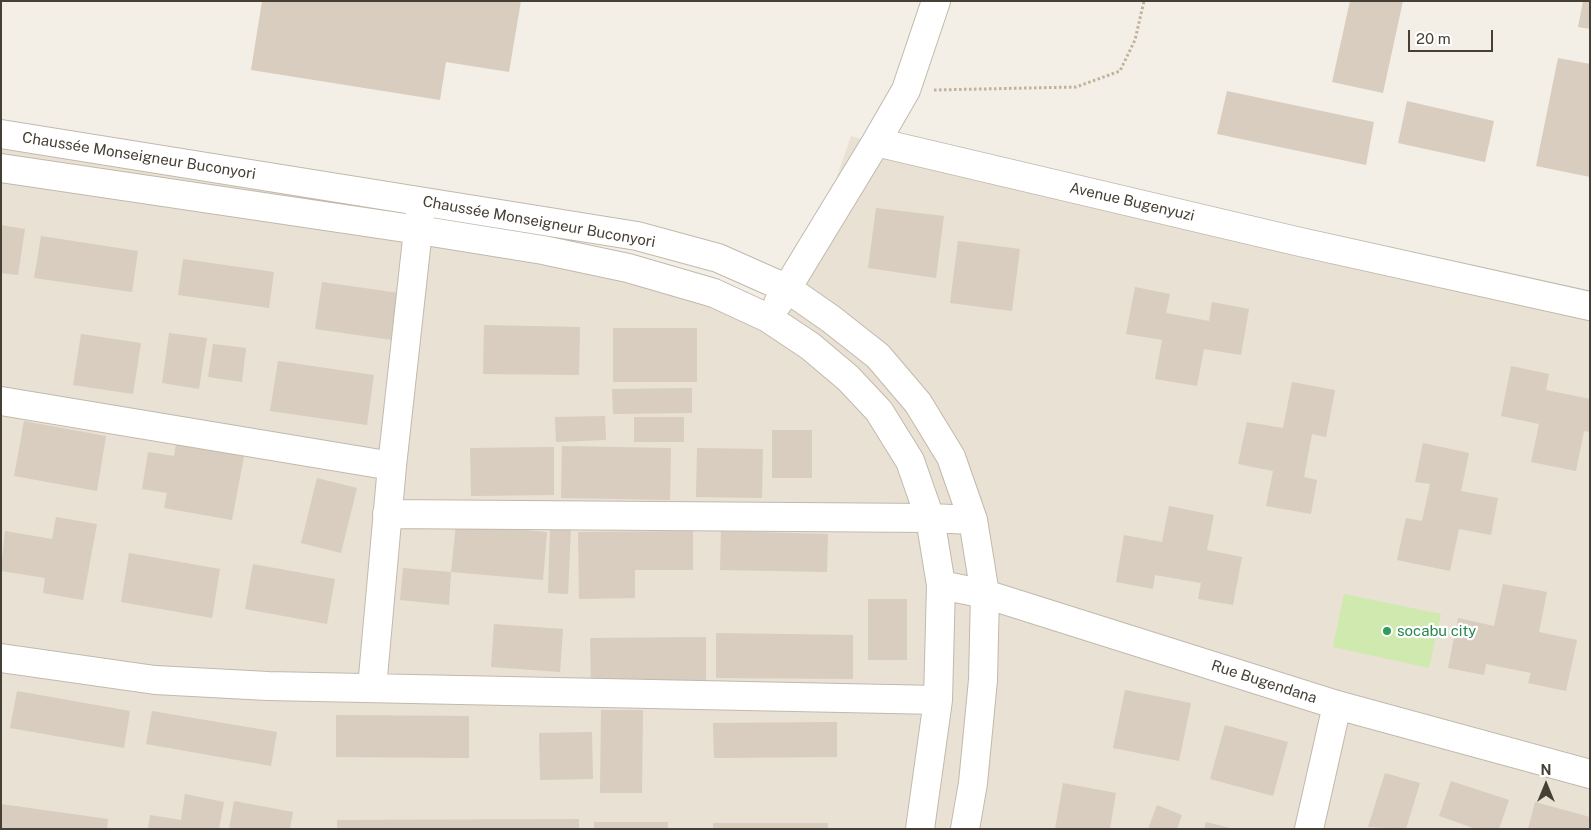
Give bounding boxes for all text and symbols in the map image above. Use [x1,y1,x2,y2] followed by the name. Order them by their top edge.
[1411,20,1496,52] scale bar
[1416,30,1451,47] text: 20 m
[21,129,257,183] street label: Chaussée Monseigneur Buconyori
[1068,179,1196,225] street label: Avenue Bugenyuzi
[421,193,657,251] street label: Chaussée Monseigneur Buconyori
[1397,622,1476,640] place label: socabu city
[1381,625,1393,637] marker: socabu city
[1209,656,1319,708] street label: Rue Bugendana
[1521,760,1571,810] north arrow
[1541,762,1551,778] text: N

